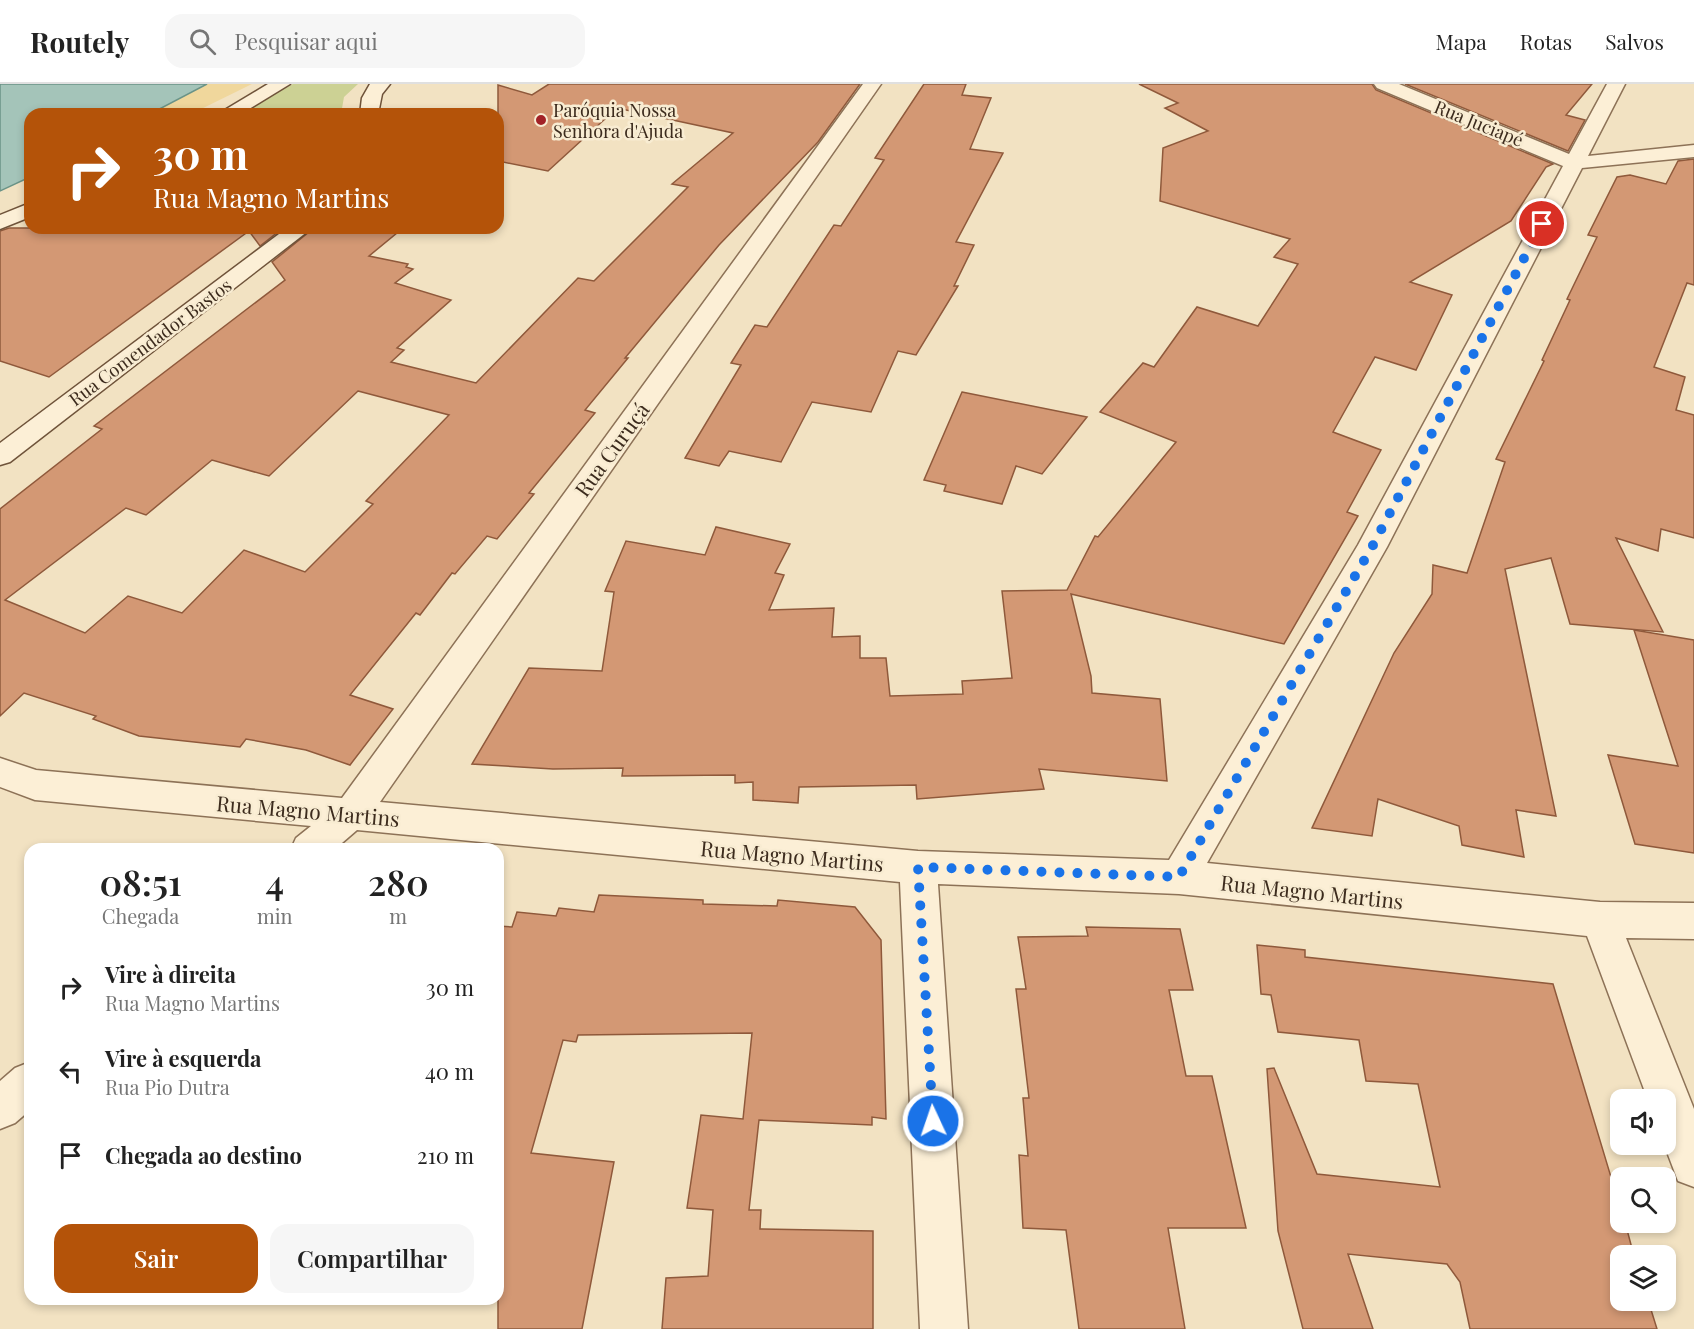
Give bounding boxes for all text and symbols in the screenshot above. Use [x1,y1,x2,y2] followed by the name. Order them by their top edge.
[165,14,585,68] search box
[30,23,129,60] text: Routely
[186,25,219,58] icon: search
[234,26,378,56] text: Pesquisar aqui
[1436,27,1487,55] text: Mapa
[1520,27,1572,55] text: Rotas
[1605,27,1664,55] text: Salvos
[1431,94,1527,152] street label: Rua Juciapé
[553,98,683,143] place label: Paróquia Nossa Senhora d'Ajuda
[534,113,548,127] marker: Paróquia Nossa Senhora d'Ajuda
[153,125,248,181] text: 30 m
[54,132,132,210] icon: right
[153,179,389,215] text: Rua Magno Martins
[1516,198,1567,249] pin
[1525,207,1558,240] icon: arrive
[64,273,236,411] street label: Rua Comendador Bastos
[567,396,655,502] street label: Rua Curuçá
[215,788,401,832] street label: Rua Magno Martins
[699,833,885,877] street label: Rua Magno Martins
[99,857,182,905] text: 08:51
[265,857,284,905] text: 4
[368,857,429,905] text: 280
[1219,867,1405,915] street label: Rua Magno Martins
[102,902,179,929] text: Chegada
[257,902,293,929] text: min
[389,902,407,929] text: m
[105,959,236,989] text: Vire à direita
[54,971,87,1004] icon: right
[426,972,474,1002] text: 30 m
[105,989,280,1016] text: Rua Magno Martins
[105,1043,262,1073] text: Vire à esquerda
[54,1055,87,1088] icon: left
[425,1056,474,1086] text: 40 m
[105,1073,230,1100] text: Rua Pio Dutra
[901,1089,965,1153] position arrow
[1610,1089,1676,1311] map controls
[1610,1089,1676,1155] button: sound
[54,1139,87,1172] icon: arrive
[105,1140,302,1170] text: Chegada ao destino
[417,1140,474,1170] text: 210 m
[1610,1167,1676,1233] button: search
[54,1224,258,1293] button: Sair
[270,1224,474,1293] button: Compartilhar
[1610,1245,1676,1311] button: layers

